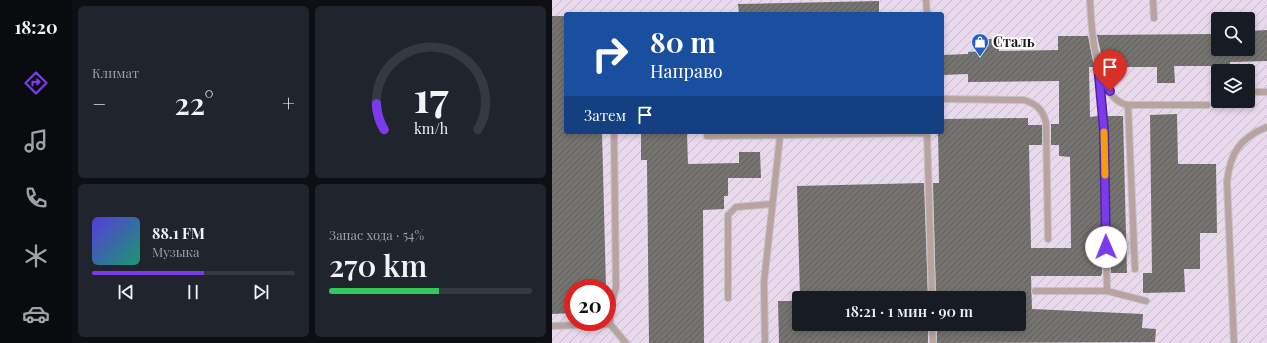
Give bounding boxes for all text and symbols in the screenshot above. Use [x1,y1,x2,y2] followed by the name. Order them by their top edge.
[1211,12,1255,108] map controls
[1211,12,1255,56] button: search
[14,15,58,39] text: 18:20
[650,23,716,60] text: 80 m
[584,28,636,80] icon: right
[970,32,990,57] shop icon: Сталь
[993,32,1035,51] place label: Сталь
[1093,50,1127,91] pin
[1099,56,1121,78] icon: arrive
[650,59,723,83] text: Направо
[92,64,139,81] text: Климат
[1211,64,1255,108] button: layers
[413,68,448,123] text: 17
[22,69,50,97] icon: directions
[174,83,214,123] text: 22°
[92,88,106,118] text: −
[282,88,295,118] text: +
[634,104,656,126] icon: arrive
[584,105,626,125] text: Затем
[413,118,448,137] text: km/h
[22,127,50,155] icon: music
[22,184,50,212] icon: phone
[152,223,205,243] text: 88.1 FM
[329,226,424,243] text: Запас хода · 54%
[1085,226,1127,268] position arrow
[22,242,50,270] icon: climate
[152,243,200,260] text: Музыка
[329,245,427,285] text: 270 km
[564,279,616,331] speed limit sign: 20
[115,281,137,303] icon: previous
[182,281,204,303] icon: pause
[250,281,272,303] icon: next
[22,300,50,328] icon: car
[845,301,973,321] text: 18:21 · 1 мин · 90 m

